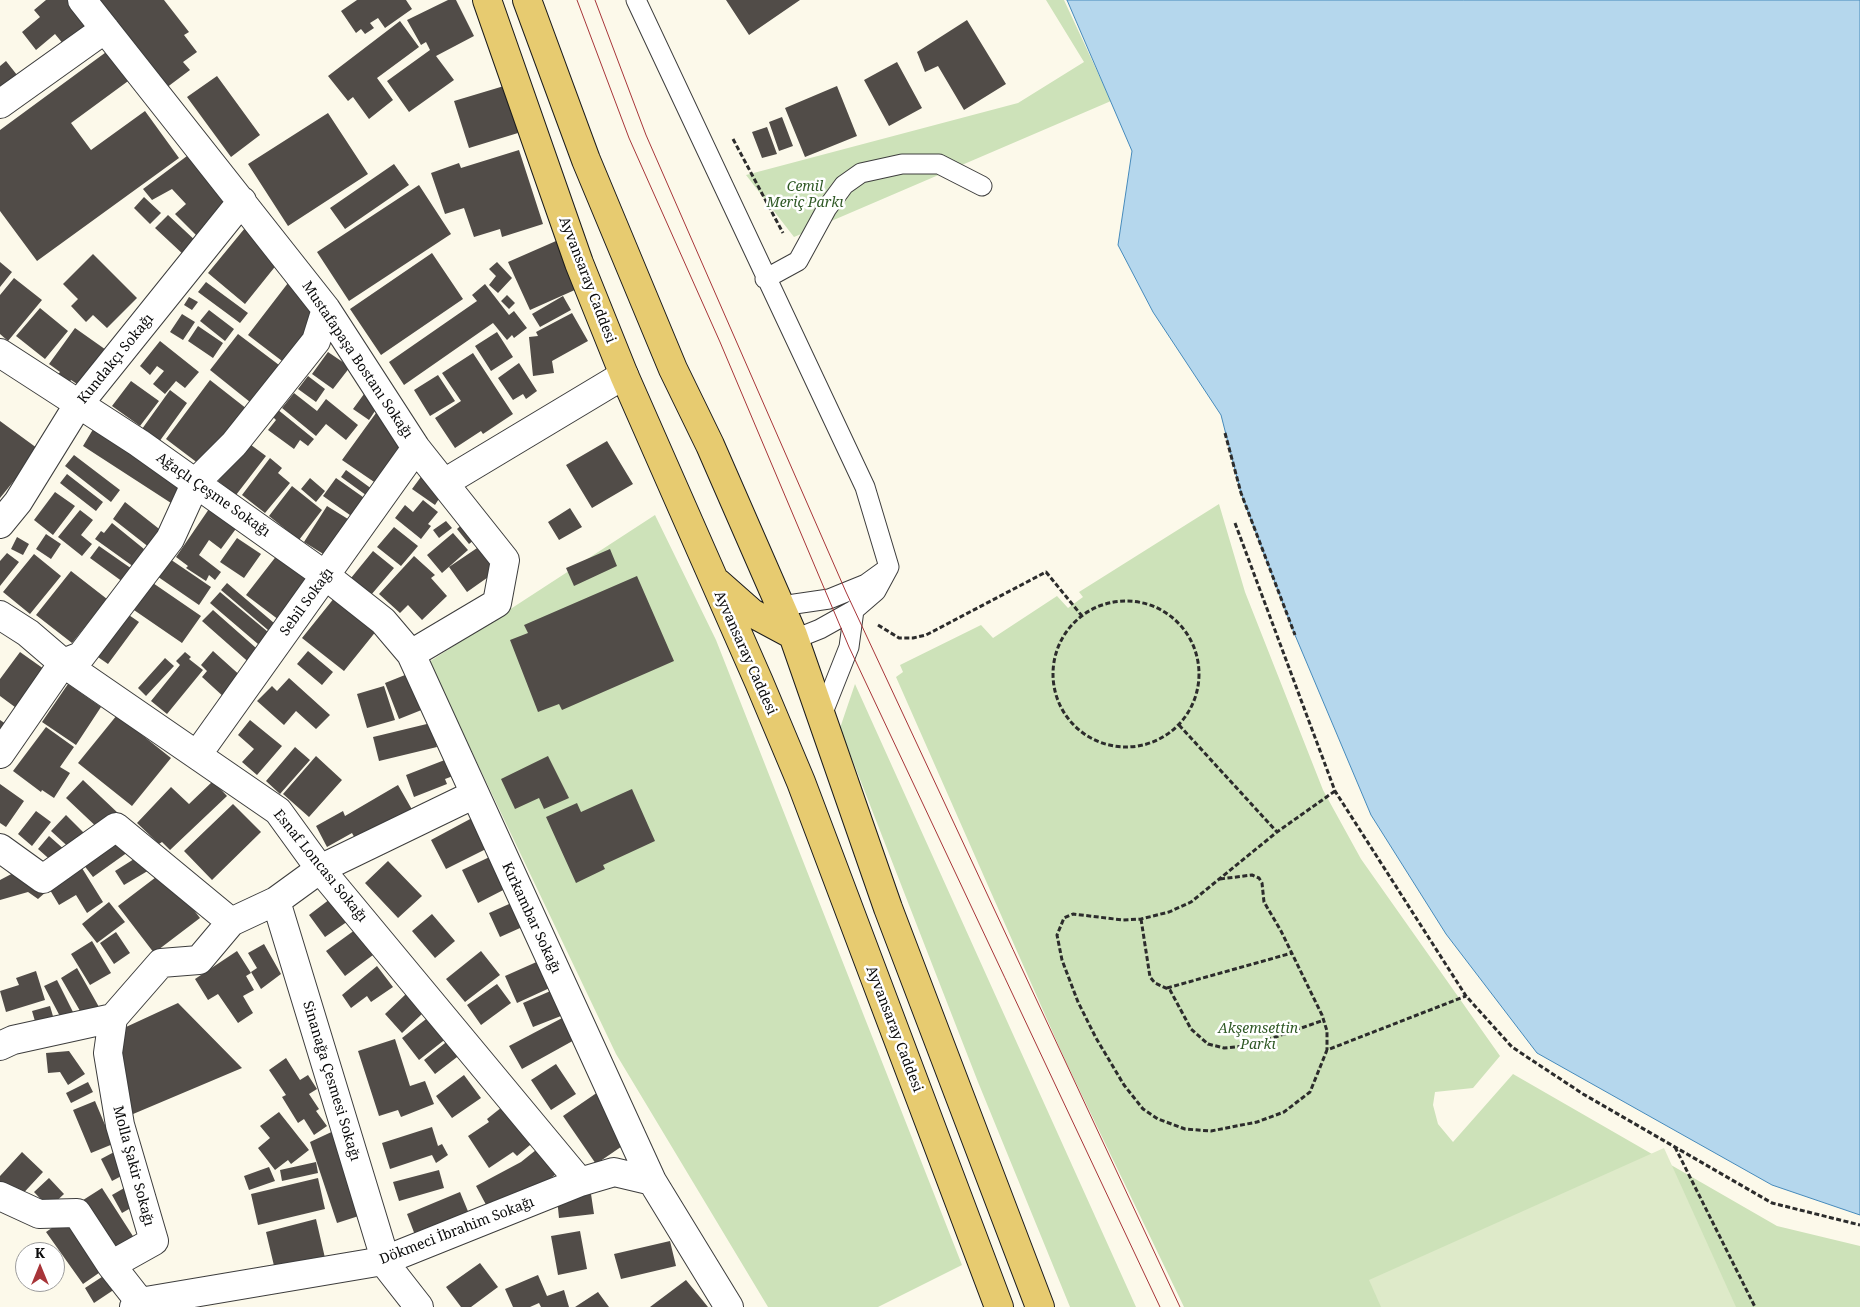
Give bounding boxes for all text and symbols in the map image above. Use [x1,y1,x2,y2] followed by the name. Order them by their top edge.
[767,179,843,212] park label: Cemil Meriç Parkı
[555,215,619,345] street label: Ayvansaray Caddesi
[298,278,416,442] street label: Mustafapaşa Bostanı Sokağı
[75,311,157,407] street label: Kundakçı Sokağı
[153,449,273,541] street label: Ağaçlı Çeşme Sokağı
[277,565,337,639] street label: Sebil Sokağı
[710,589,780,717] street label: Ayvansaray Caddesi
[270,806,370,926] street label: Esnaf Loncası Sokağı
[498,860,564,976] street label: Kırkambar Sokağı
[862,964,926,1094] street label: Ayvansaray Caddesi
[299,999,363,1163] street label: Sinanağa Çesmesi Sokağı
[1218,1021,1298,1054] park label: Akşemsettin Parkı
[109,1104,157,1228] street label: Molla Şakir Sokağı
[377,1194,537,1268] street label: Dökmeci İbrahim Sokağı
[15,1242,65,1292] north arrow
[35,1243,45,1262] text: K

